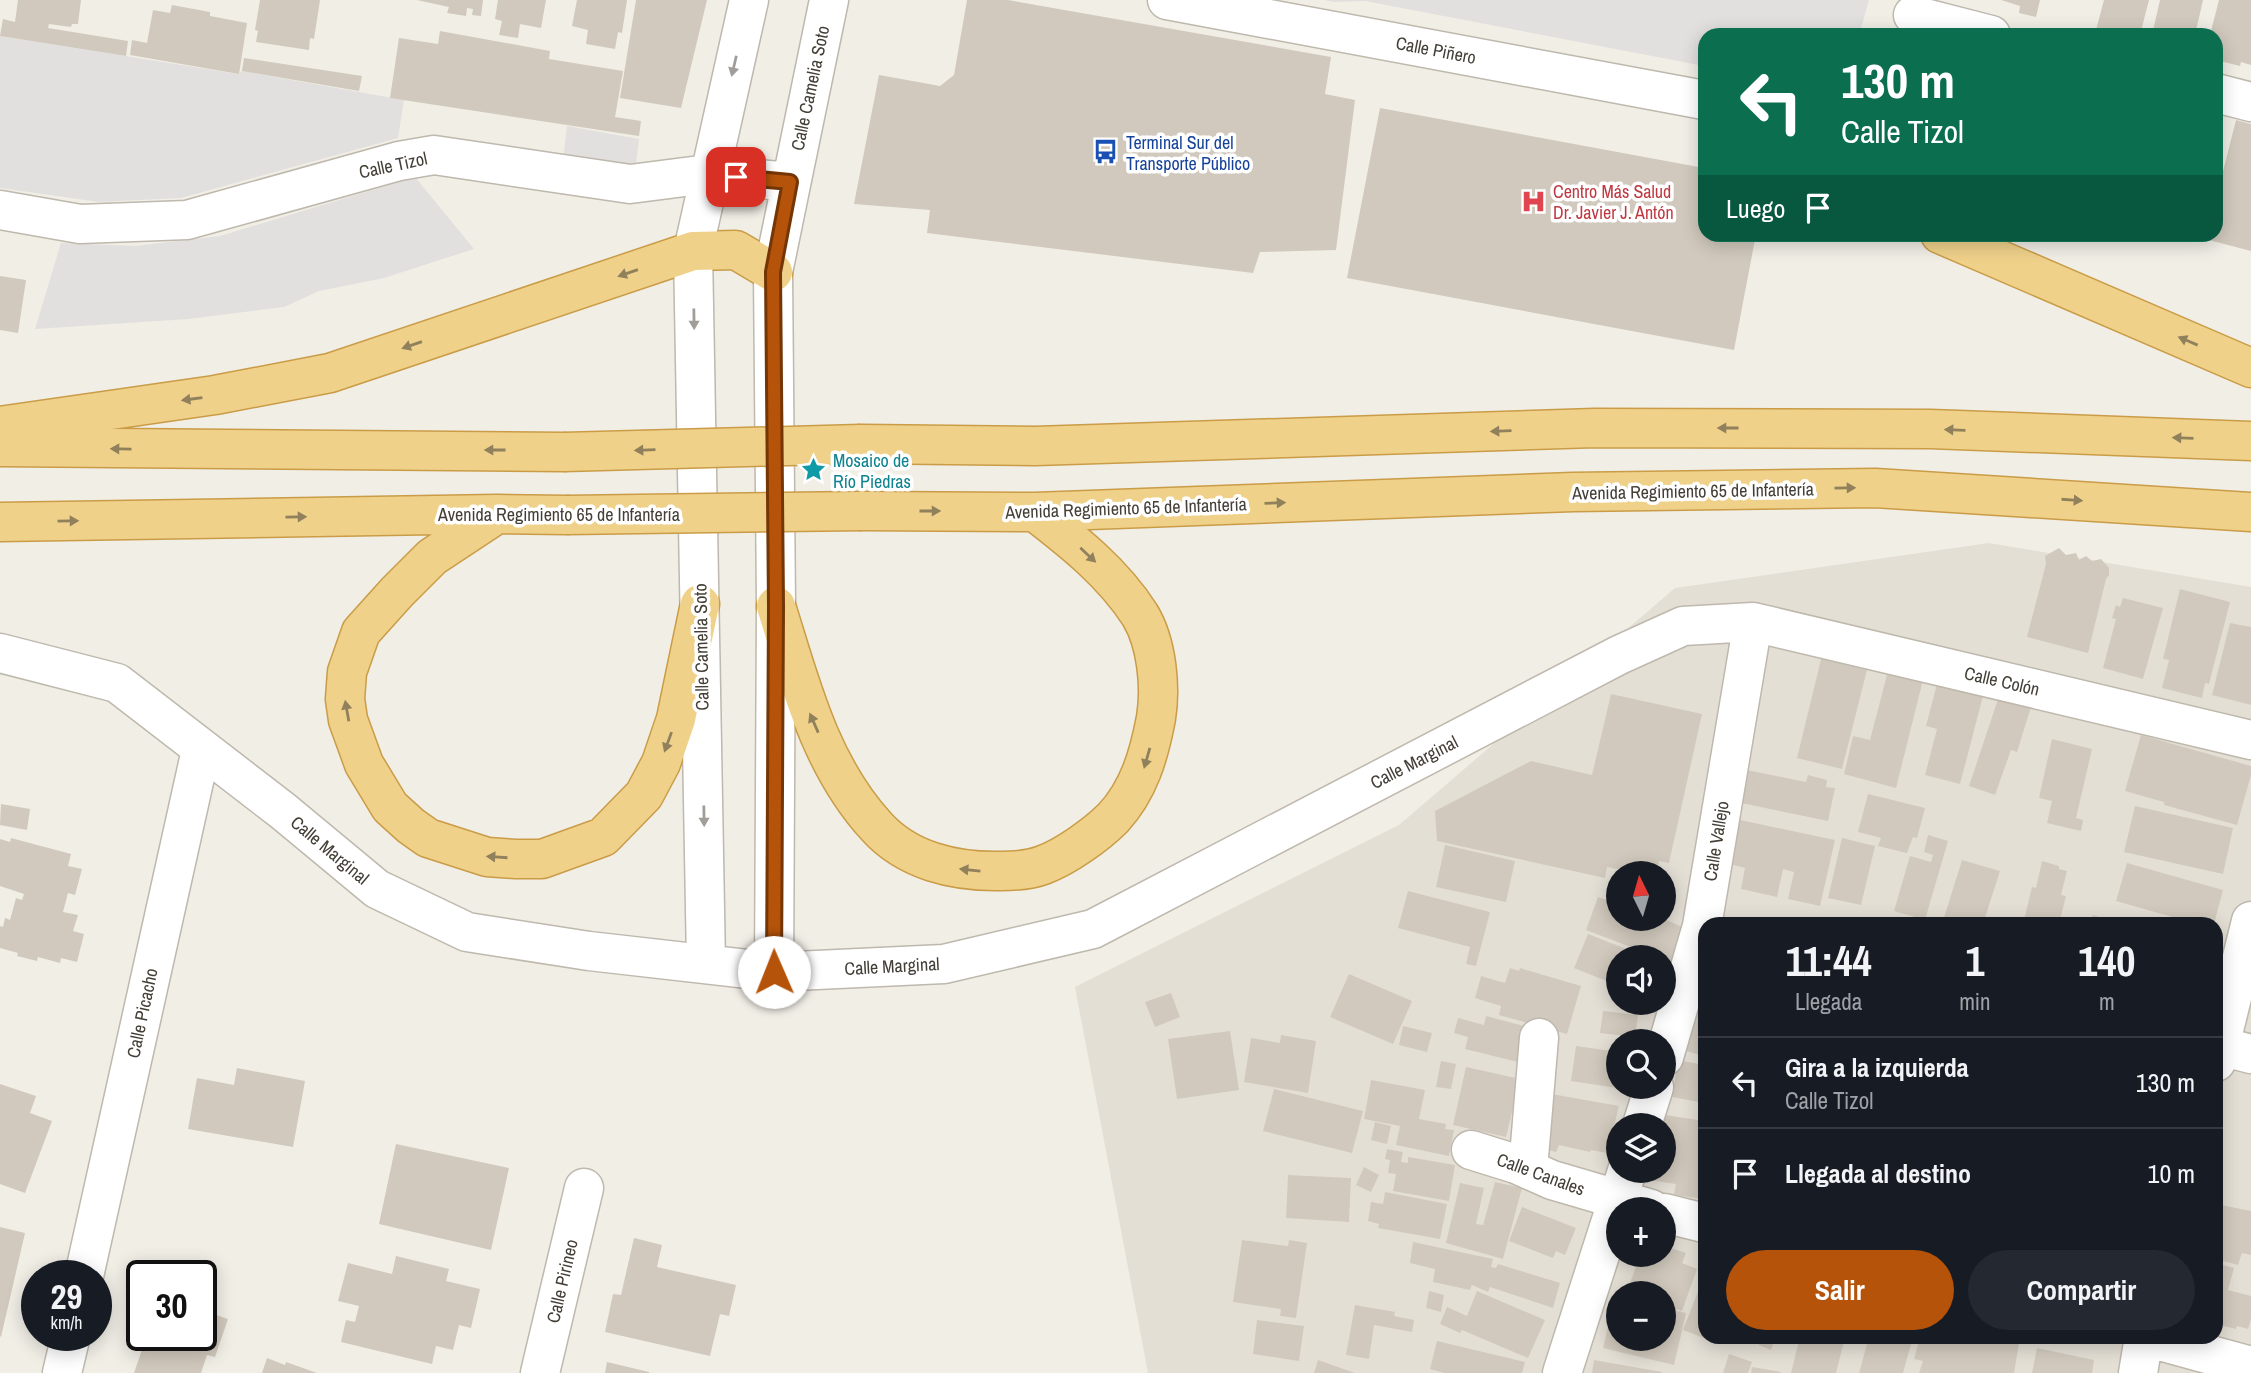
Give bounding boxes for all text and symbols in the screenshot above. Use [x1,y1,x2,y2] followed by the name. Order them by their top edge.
[785,23,835,153] street label: Calle Camelia Soto
[1394,30,1478,70] street label: Calle Piñero
[1841,47,1955,113] text: 130 m
[728,56,739,78] one-way arrow
[1726,56,1817,147] icon: left
[1841,110,1964,153] text: Calle Tizol
[1126,130,1250,176] place label: Terminal Sur del Transporte Público
[1092,138,1120,166] bus stop icon: Terminal Sur del Transporte Público
[357,146,429,184] street label: Calle Tizol
[706,147,766,207] pin
[717,158,755,196] icon: arrive
[1553,179,1674,225] place label: Centro Más Salud Dr. Javier J. Antón
[1519,187,1547,215] hospital icon: Centro Más Salud Dr. Javier J. Antón
[1799,189,1837,227] icon: arrive
[1726,191,1785,226] text: Luego
[617,268,638,278] one-way arrow
[689,308,700,330] one-way arrow
[2178,335,2199,346] one-way arrow
[402,341,423,351] one-way arrow
[181,394,203,405] one-way arrow
[1717,422,1739,434] one-way arrow
[1944,424,1966,435] one-way arrow
[1489,425,1511,436] one-way arrow
[2172,433,2194,444] one-way arrow
[110,443,132,455] one-way arrow
[484,444,506,456] one-way arrow
[634,444,656,455] one-way arrow
[833,448,911,494] place label: Mosaico de Río Piedras
[799,456,827,484] place icon: Mosaico de Río Piedras
[1571,476,1814,506] street label: Avenida Regimiento 65 de Infantería
[1834,483,1856,494] one-way arrow
[1004,491,1247,525] street label: Avenida Regimiento 65 de Infantería
[2061,495,2083,506] one-way arrow
[1264,497,1286,509] one-way arrow
[437,502,680,527] street label: Avenida Regimiento 65 de Infantería
[919,505,941,517] one-way arrow
[285,511,307,523] one-way arrow
[57,515,79,527] one-way arrow
[1079,546,1096,562] one-way arrow
[687,583,715,711] street label: Calle Camelia Soto
[1962,660,2042,702] street label: Calle Colón
[341,700,352,722] one-way arrow
[808,712,819,733] one-way arrow
[1366,729,1462,795] street label: Calle Marginal
[663,731,674,752] one-way arrow
[1141,748,1151,769] one-way arrow
[1697,799,1735,883] street label: Calle Vallejo
[698,805,709,827] one-way arrow
[286,810,374,890] street label: Calle Marginal
[486,851,508,862] one-way arrow
[1606,861,1676,931] north arrow
[1606,861,1676,1351] map controls
[959,864,981,875] one-way arrow
[1785,933,1872,989] text: 11:44
[1965,933,1984,989] text: 1
[2078,933,2136,989] text: 140
[737,935,811,1009] position arrow
[1606,945,1676,1015] button: sound
[844,951,940,981] street label: Calle Marginal
[120,966,164,1060] street label: Calle Picacho
[1795,986,1862,1017] text: Llegada
[1959,986,1991,1017] text: min
[2099,986,2115,1017] text: m
[1606,1029,1676,1099] button: search
[1785,1050,1969,1085] text: Gira a la izquierda
[1726,1064,1764,1102] icon: left
[2136,1065,2195,1100] text: 130 m
[1785,1085,1873,1116] text: Calle Tizol
[1606,1113,1676,1183] button: layers
[1494,1147,1588,1201] street label: Calle Canales
[1726,1155,1764,1193] icon: arrive
[1785,1156,1971,1191] text: Llegada al destino
[2148,1156,2195,1191] text: 10 m
[1606,1197,1676,1267] button: +
[540,1237,584,1325] street label: Calle Pirineo
[1726,1250,1954,1330] button: Salir
[1968,1250,2195,1330] button: Compartir
[126,1260,217,1351] speed limit sign: 30
[51,1273,82,1320] text: 29
[1606,1281,1676,1351] button: −
[51,1310,83,1335] text: km/h

